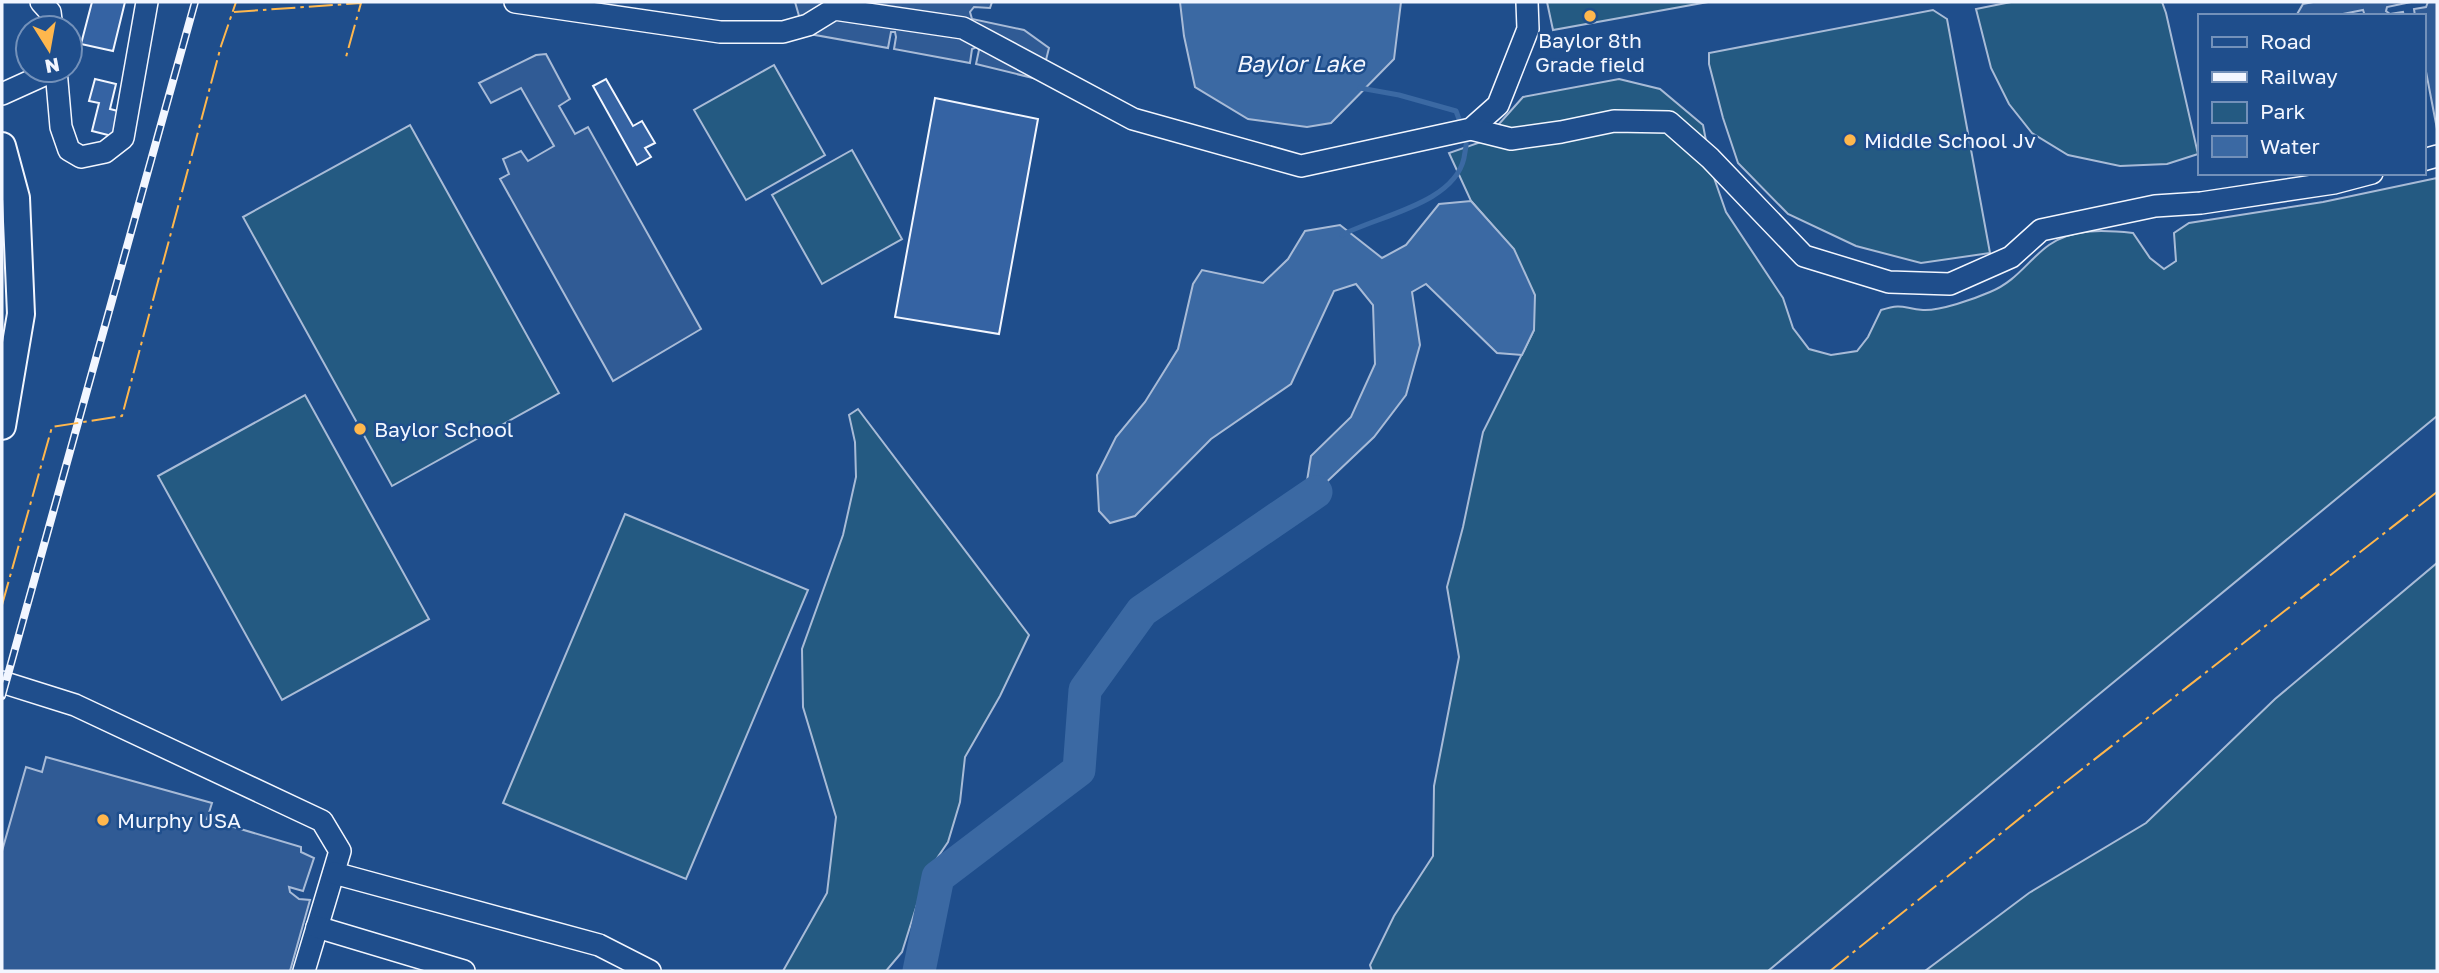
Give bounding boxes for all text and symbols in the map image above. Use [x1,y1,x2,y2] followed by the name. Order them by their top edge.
[1582,8,1598,24] marker: Baylor 8th Grade field
[14,14,84,84] north arrow
[2198,14,2425,175] legend
[1535,27,1645,77] place label: Baylor 8th Grade field
[2260,28,2311,54] text: Road
[1236,49,1366,77] water label: Baylor Lake
[43,54,62,79] text: N
[2260,63,2338,89] text: Railway
[2260,98,2306,124] text: Park
[1864,127,2036,153] place label: Middle School Jv
[1842,132,1858,148] marker: Middle School Jv
[2260,133,2320,159] text: Water
[374,416,514,442] place label: Baylor School
[352,421,368,437] marker: Baylor School
[117,807,241,833] place label: Murphy USA
[95,812,111,828] marker: Murphy USA

